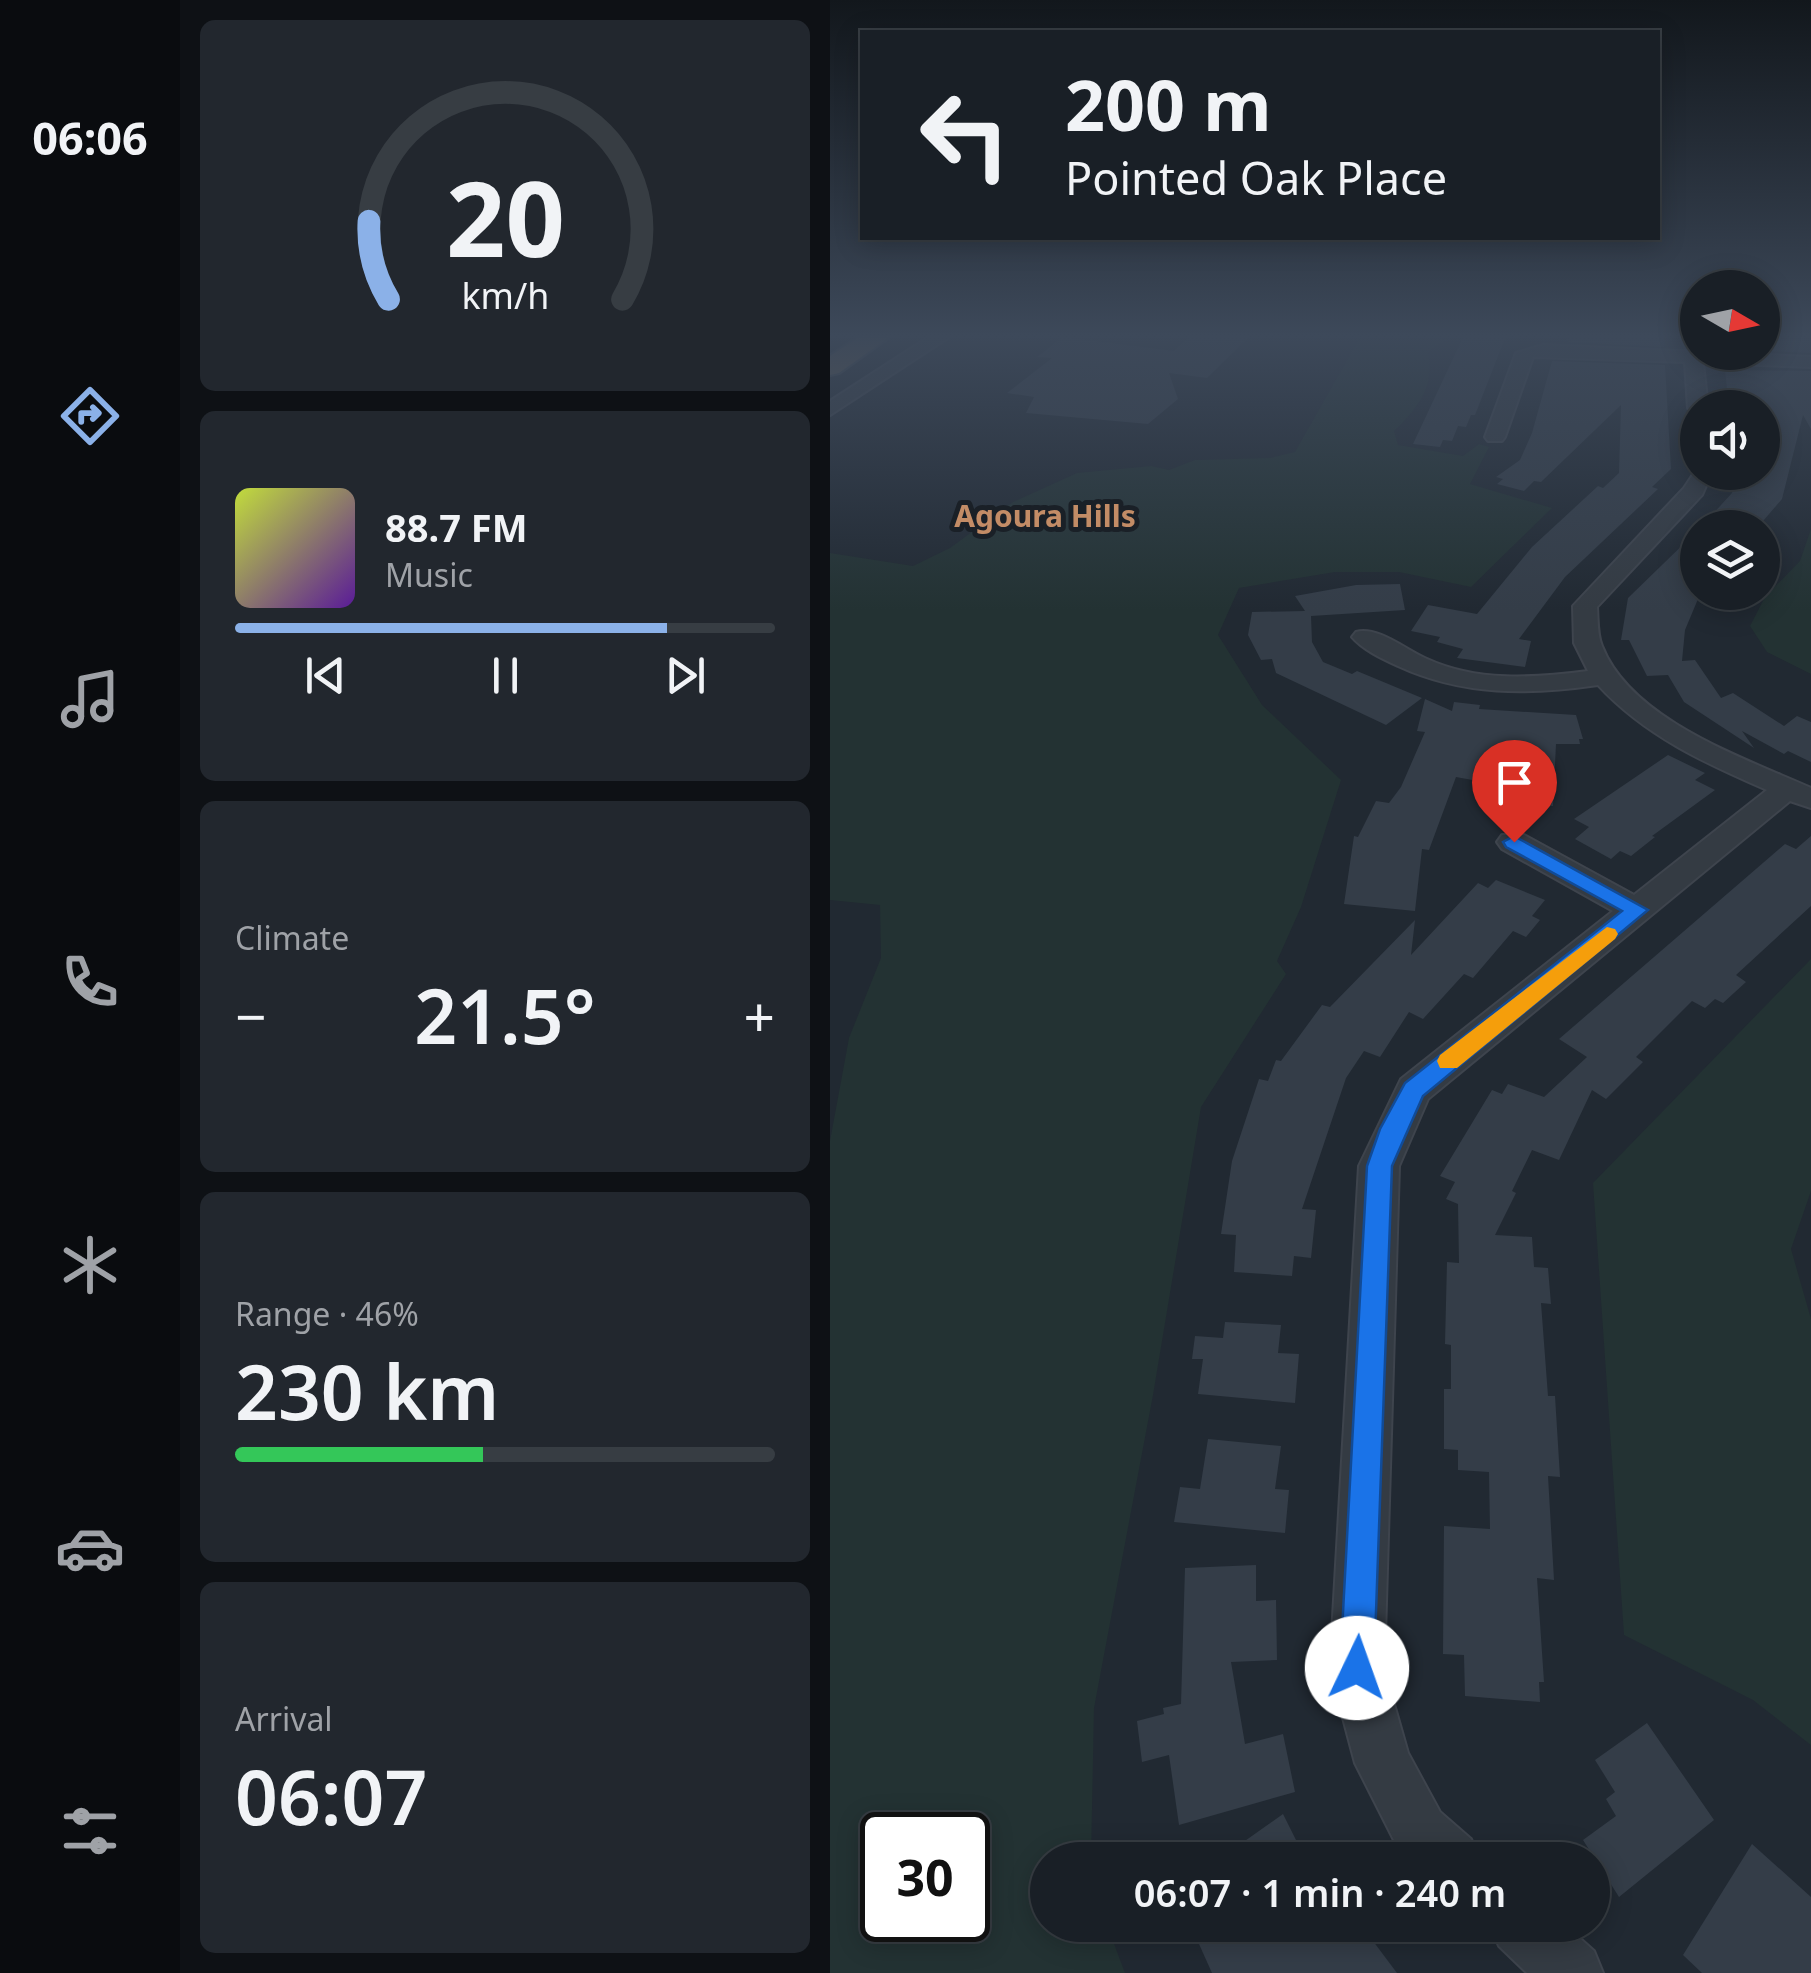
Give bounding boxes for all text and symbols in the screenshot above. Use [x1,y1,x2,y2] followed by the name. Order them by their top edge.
[1065,56,1272,152] text: 200 m
[900,70,1030,200] icon: left
[32,107,148,168] text: 06:06
[446,146,564,287] text: 20
[1065,147,1447,208] text: Pointed Oak Place
[1680,270,1780,370] north arrow
[1680,270,1780,610] map controls
[461,271,549,319] text: km/h
[55,381,125,451] icon: directions
[1680,390,1780,490] button: sound
[954,495,1136,536] district label: Agoura Hills
[385,501,527,553] text: 88.7 FM
[1680,510,1780,610] button: layers
[385,553,473,596] text: Music
[298,648,353,703] icon: previous
[478,648,533,703] icon: pause
[658,648,713,703] icon: next
[55,664,125,734] icon: music
[1472,740,1557,843] pin
[1487,755,1542,810] icon: arrive
[235,916,349,959] text: Climate
[55,947,125,1017] icon: phone
[414,964,596,1066] text: 21.5°
[235,978,266,1053] text: −
[744,978,775,1053] text: +
[55,1230,125,1300] icon: climate
[235,1292,419,1335] text: Range · 46%
[235,1340,499,1442] text: 230 km
[55,1513,125,1583] icon: car
[1305,1616,1409,1720] position arrow
[235,1697,333,1740] text: Arrival
[235,1745,427,1847] text: 06:07
[55,1796,125,1866] icon: filters
[860,1812,990,1942] speed limit sign: 30
[1134,1866,1506,1918] text: 06:07 · 1 min · 240 m

